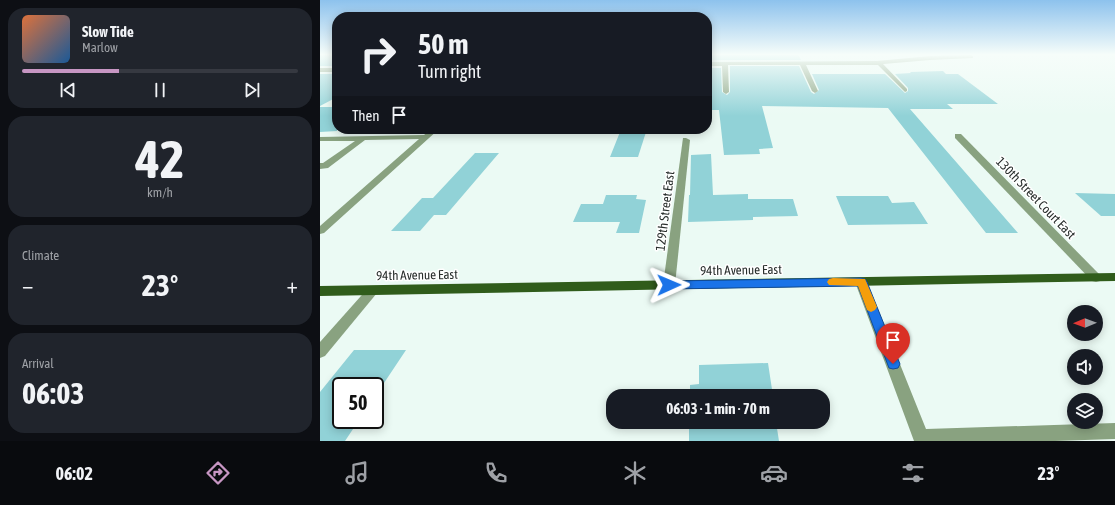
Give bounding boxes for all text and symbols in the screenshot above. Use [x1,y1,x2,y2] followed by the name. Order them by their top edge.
[82,23,134,40] text: Slow Tide
[352,28,404,80] icon: right
[418,28,468,60] text: 50 m
[82,40,118,55] text: Marlow
[418,61,481,82] text: Turn right
[57,79,79,101] icon: previous
[149,79,171,101] icon: pause
[241,79,263,101] icon: next
[388,104,410,126] icon: arrive
[352,107,380,124] text: Then
[136,129,184,189] text: 42
[993,154,1079,242] street label: 130th Street Court East
[653,170,677,252] street label: 129th Street East
[147,185,173,200] text: km/h
[22,248,59,263] text: Climate
[700,262,782,278] street label: 94th Avenue East
[648,264,690,306] position arrow
[376,267,458,283] street label: 94th Avenue East
[142,268,178,302] text: 23°
[22,272,33,298] text: −
[287,272,298,298] text: +
[1067,305,1103,341] north arrow
[1067,305,1103,429] map controls
[876,323,910,364] pin
[882,329,904,351] icon: arrive
[1067,349,1103,385] button: sound
[22,356,54,371] text: Arrival
[22,376,84,410] text: 06:03
[332,377,384,429] speed limit sign: 50
[1067,393,1103,429] button: layers
[666,400,770,417] text: 06:03 · 1 min · 70 m
[204,459,232,487] icon: directions
[343,459,371,487] icon: music
[482,459,510,487] icon: phone
[621,459,649,487] icon: climate
[760,459,788,487] icon: car
[899,459,927,487] icon: filters
[55,463,93,484] text: 06:02
[1038,463,1059,484] text: 23°

